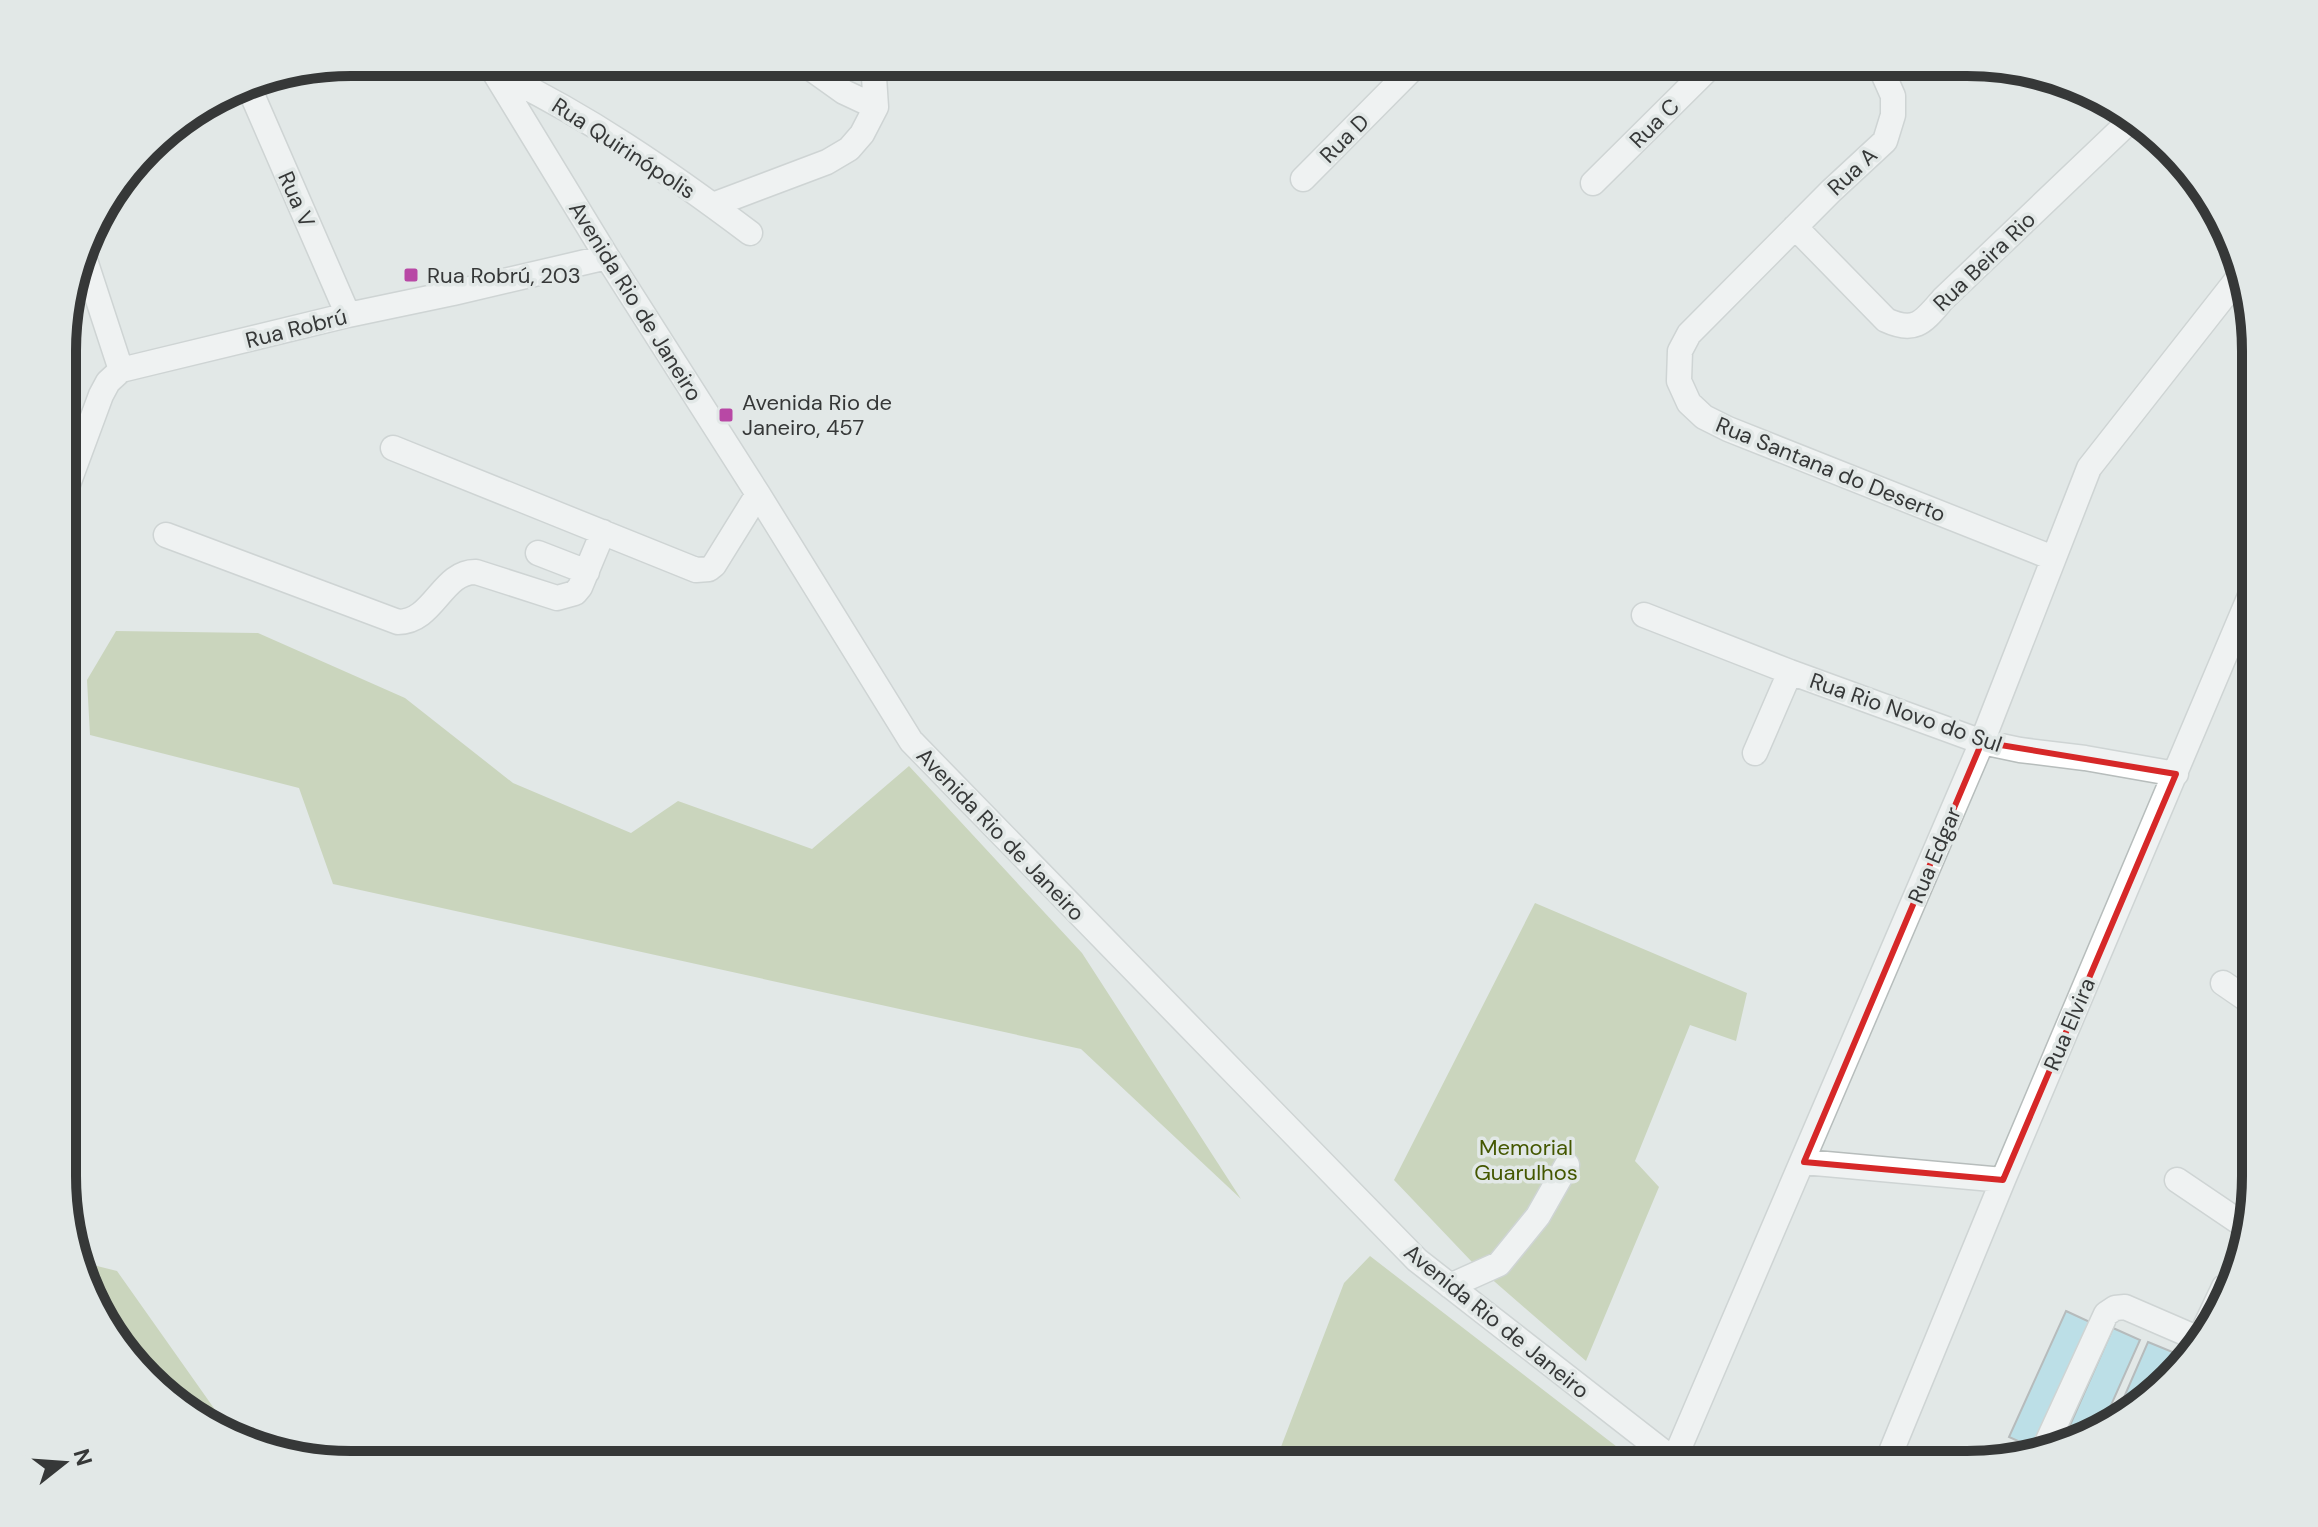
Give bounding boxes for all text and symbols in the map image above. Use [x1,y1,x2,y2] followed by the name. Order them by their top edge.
[546,91,701,206] street label: Rua Quirinópolis
[1623,92,1686,155] street label: Rua C
[1313,107,1375,169] street label: Rua D
[1821,141,1883,202] street label: Rua A
[271,167,322,232] street label: Rua V
[562,196,709,407] street label: Avenida Rio de Janeiro
[1927,205,2042,318] street label: Rua Beira Rio
[427,261,581,290] place label: Rua Robrú, 203
[402,266,420,284] marker: Rua Robrú, 203
[242,302,350,355] street label: Rua Robrú
[742,388,892,442] place label: Avenida Rio de Janeiro, 457
[717,406,735,424] marker: Avenida Rio de Janeiro, 457
[1712,410,1950,529] street label: Rua Santana do Deserto
[1806,666,2006,759] street label: Rua Rio Novo do Sul
[910,742,1091,927] street label: Avenida Rio de Janeiro
[1901,803,1968,908] street label: Rua Edgar
[2037,974,2102,1075] street label: Rua Elvira
[1474,1133,1578,1187] park label: Memorial Guarulhos
[1398,1238,1595,1405] street label: Avenida Rio de Janeiro
[24,1423,104,1503] north arrow
[66,1445,99,1469] text: N

